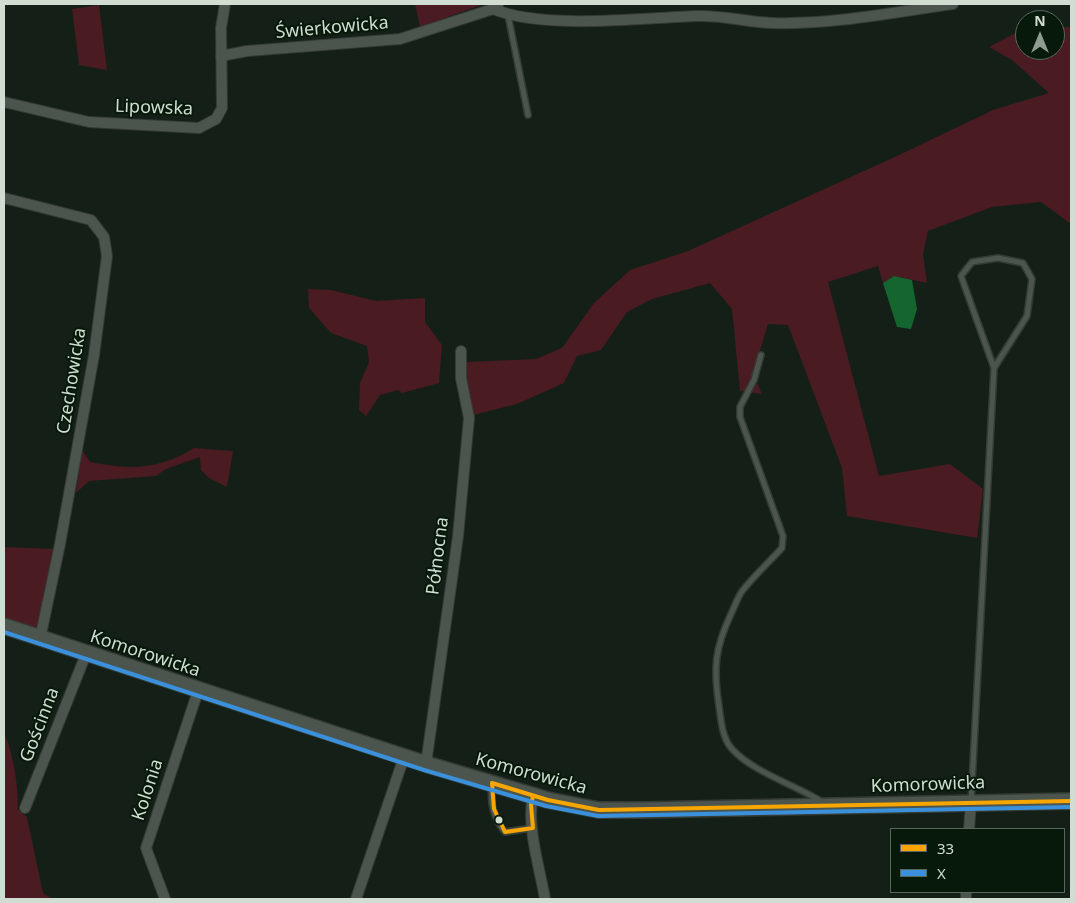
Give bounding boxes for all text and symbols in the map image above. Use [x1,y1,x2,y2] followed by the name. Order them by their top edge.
[1015,10,1065,60] north arrow
[1034,11,1046,30] text: N
[275,12,389,44] street label: Świerkowicka
[115,96,193,120] street label: Lipowska
[53,326,91,436] street label: Czechowicka
[423,516,453,596] street label: Północna
[87,626,203,682] street label: Komorowicka
[16,685,64,765] street label: Gościnna
[473,749,589,799] street label: Komorowicka
[128,756,168,824] street label: Kolonia
[870,772,986,798] street label: Komorowicka
[494,815,504,825] unlabelled marker
[890,828,1065,893] legend
[937,838,954,858] text: 33
[937,863,946,883] text: X

